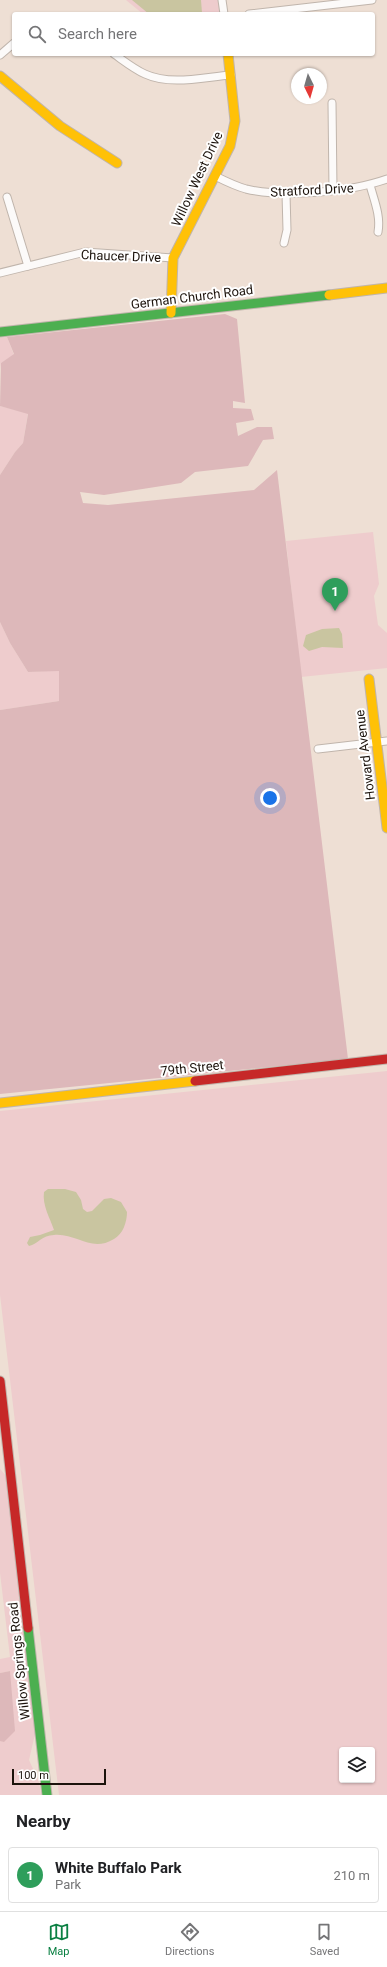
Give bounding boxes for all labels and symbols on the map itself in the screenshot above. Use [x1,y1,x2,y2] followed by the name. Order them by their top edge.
[291,68,327,104] north arrow
[168,129,226,229] street label: Willow West Drive
[270,180,354,200] street label: Stratford Drive
[81,247,162,265] street label: Chaucer Drive
[130,282,254,312] street label: German Church Road
[322,578,348,611] pin: 1
[352,709,378,801] street label: Howard Avenue
[260,788,280,808] your location
[160,1057,224,1079] street label: 79th Street
[5,1601,33,1721] street label: Willow Springs Road
[12,1767,106,1786] scale bar

